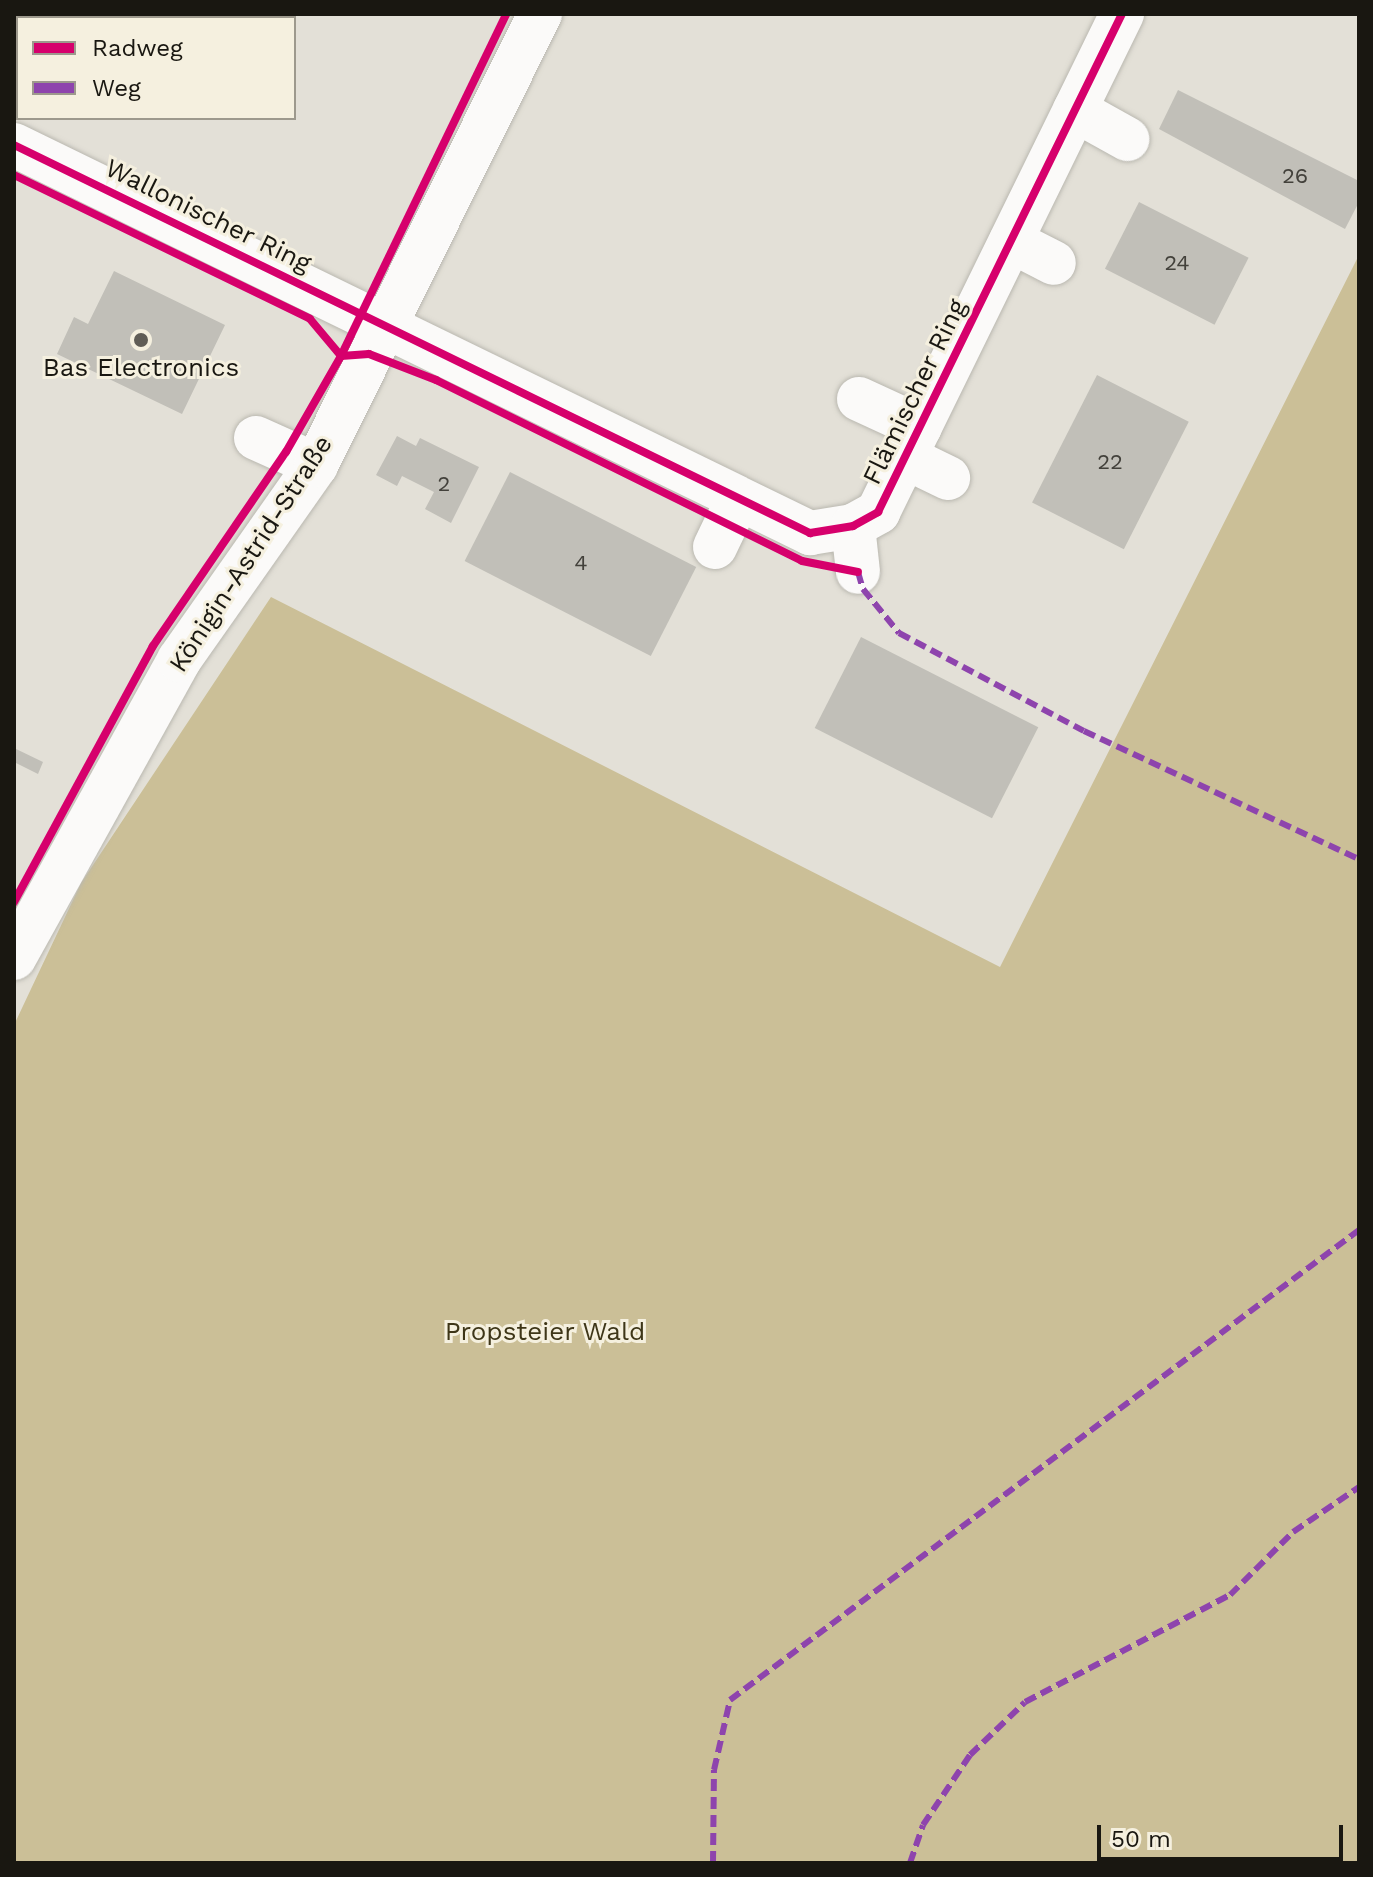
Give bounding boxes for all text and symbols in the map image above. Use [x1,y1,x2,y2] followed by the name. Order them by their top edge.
[16,16,296,120] legend
[92,34,183,62] text: Radweg
[92,74,141,102] text: Weg
[100,152,316,280] street label: Wallonischer Ring
[1282,163,1308,189] house number: 26
[1164,250,1190,276] house number: 24
[856,294,974,490] street label: Flämischer Ring
[132,331,150,349] marker: Bas Electronics
[43,352,239,384] place label: Bas Electronics
[163,430,339,678] street label: Königin-Astrid-Straße
[1097,449,1123,475] house number: 22
[438,471,450,497] house number: 2
[574,550,588,576] house number: 4
[444,1316,646,1348] park label: Propsteier Wald
[1101,1809,1347,1859] scale bar
[1111,1825,1171,1853] text: 50 m

